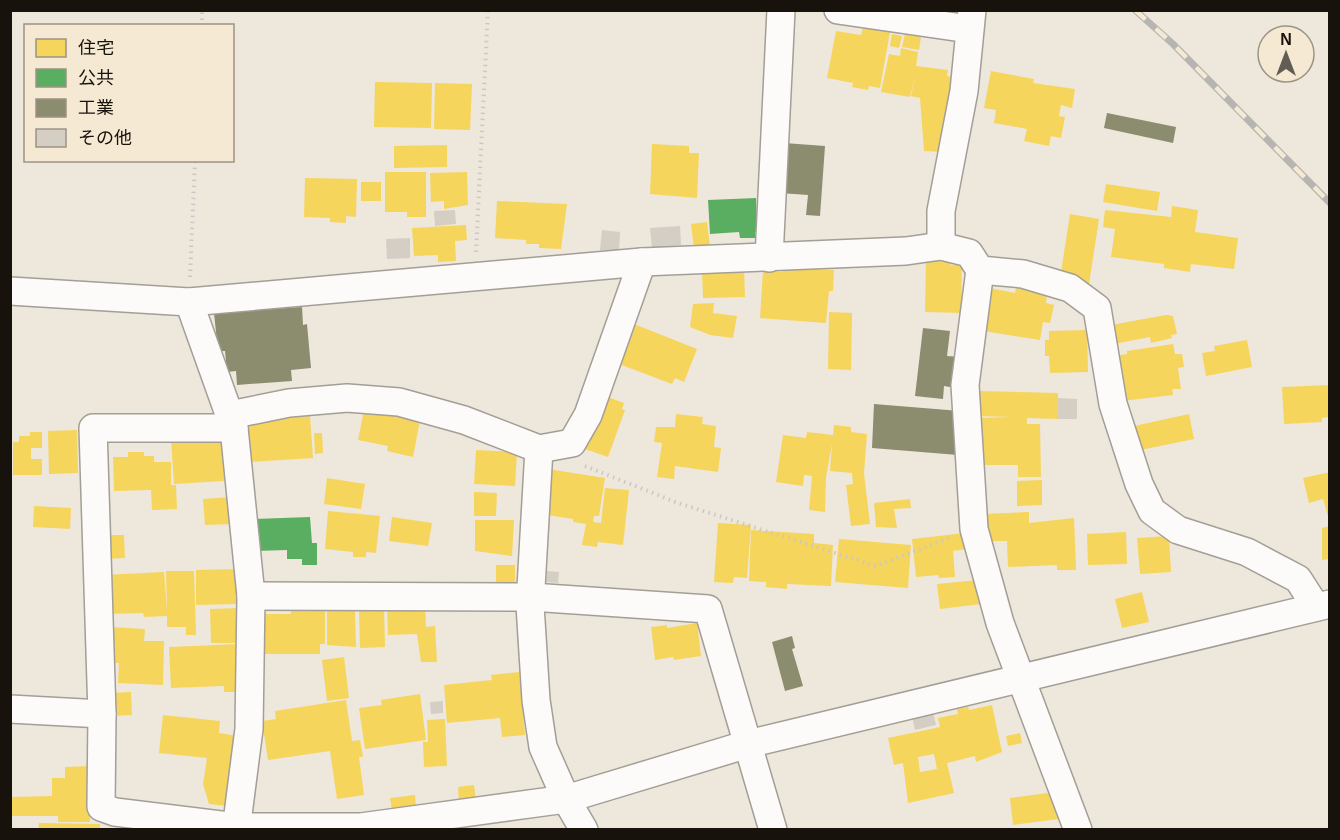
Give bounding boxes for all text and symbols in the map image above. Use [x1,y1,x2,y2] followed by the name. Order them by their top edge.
[24,24,234,162] legend
[1256,24,1316,84] north arrow
[1280,31,1292,48] text: N
[78,38,114,58] text: 住宅
[78,68,114,88] text: 公共
[78,98,114,118] text: 工業
[78,128,132,148] text: その他

